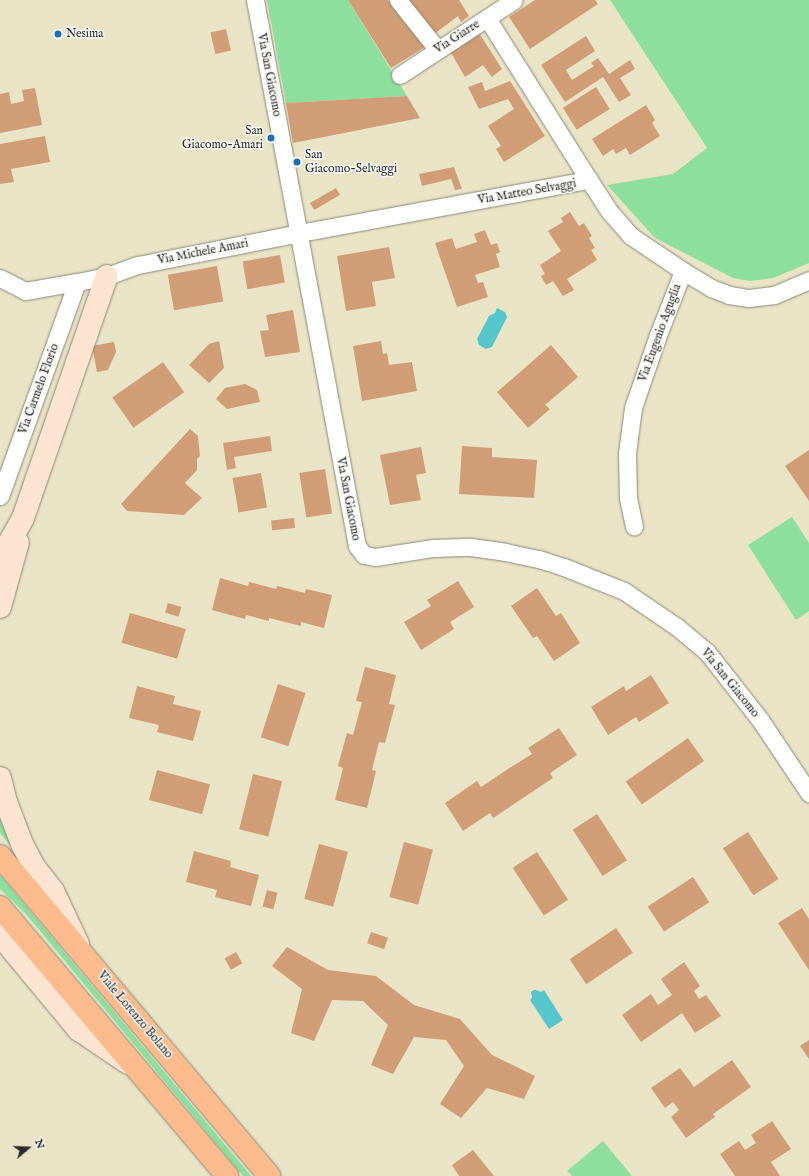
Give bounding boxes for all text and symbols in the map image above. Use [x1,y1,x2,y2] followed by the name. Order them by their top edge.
[432,17,482,57] street label: Via Giarre
[66,27,103,41] place label: Nesima
[53,29,63,39] marker: Nesima
[254,32,284,118] street label: Via San Giacomo
[182,124,263,152] place label: San Giacomo-Amari
[266,133,276,143] marker: San Giacomo-Amari
[305,148,397,176] place label: San Giacomo-Selvaggi
[292,157,302,167] marker: San Giacomo-Selvaggi
[477,176,577,208] street label: Via Matteo Selvaggi
[157,236,249,268] street label: Via Michele Amari
[636,282,684,384] street label: Via Eugenio Aguglia
[16,342,62,436] street label: Via Carmelo Florio
[333,456,363,542] street label: Via San Giacomo
[698,646,762,720] street label: Via San Giacomo
[94,968,176,1062] street label: Viale Lorenzo Bolano
[8,1128,48,1168] north arrow
[31,1137,48,1151] text: N

